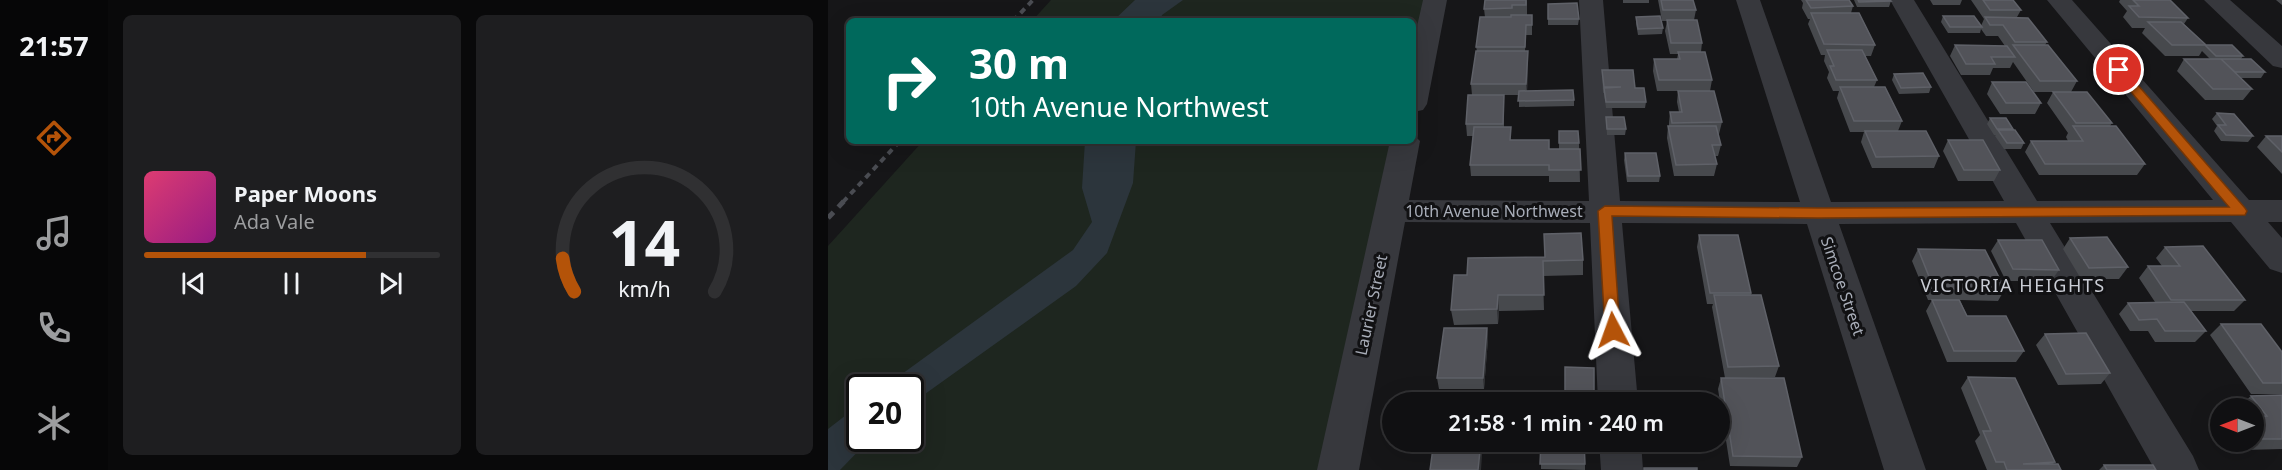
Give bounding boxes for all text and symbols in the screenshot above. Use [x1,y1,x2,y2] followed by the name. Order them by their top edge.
[19,27,89,64] text: 21:57
[969,34,1069,91] text: 30 m
[870,42,948,120] icon: right
[2093,44,2144,95] pin
[2102,53,2135,86] icon: arrive
[969,88,1269,125] text: 10th Avenue Northwest
[33,117,75,159] icon: directions
[234,178,377,208] text: Paper Moons
[609,199,680,284] text: 14
[1405,200,1583,222] street label: 10th Avenue Northwest
[234,208,315,235] text: Ada Vale
[33,212,75,254] icon: music
[1816,234,1870,339] street label: Simcoe Street
[1350,252,1392,357] street label: Laurier Street
[177,267,210,300] icon: previous
[275,267,308,300] icon: pause
[374,267,407,300] icon: next
[1920,273,2106,297] district label: VICTORIA HEIGHTS
[618,274,671,303] text: km/h
[1581,298,1645,362] position arrow
[33,307,75,349] icon: phone
[846,374,924,452] speed limit sign: 20
[2210,398,2264,452] north arrow
[2210,398,2264,452] map controls
[33,402,75,444] icon: climate
[1448,407,1664,437] text: 21:58 · 1 min · 240 m

